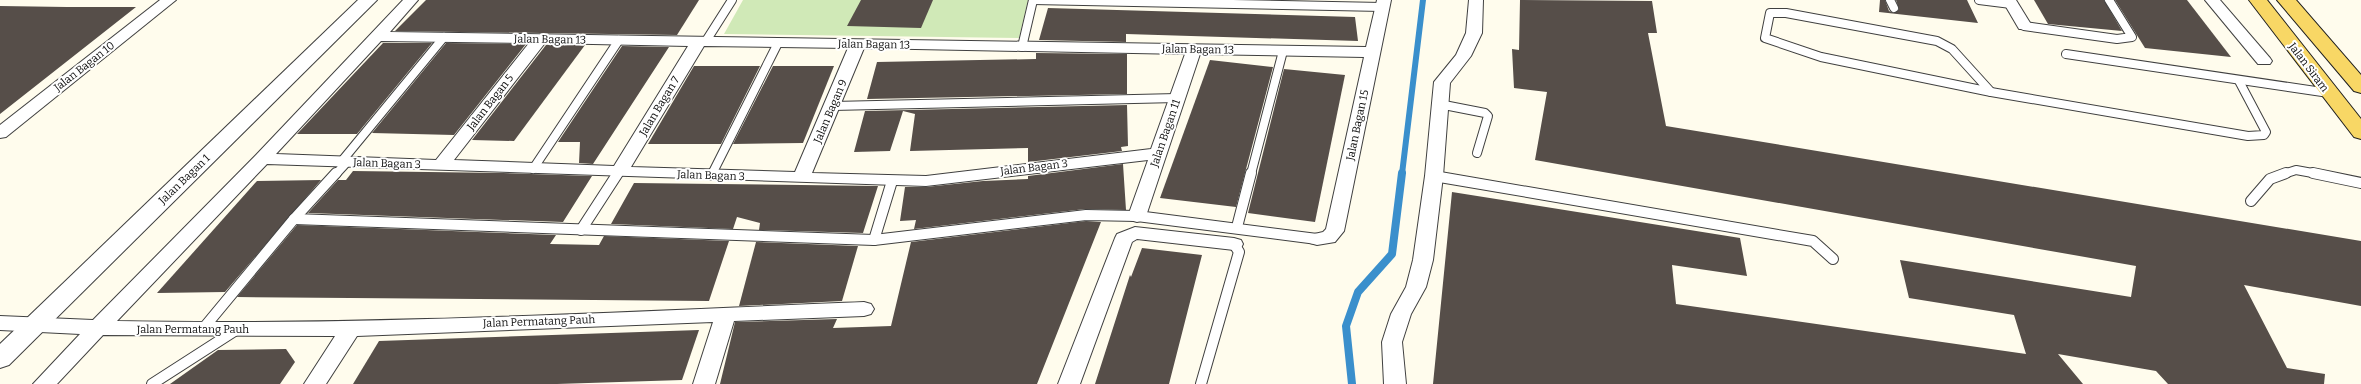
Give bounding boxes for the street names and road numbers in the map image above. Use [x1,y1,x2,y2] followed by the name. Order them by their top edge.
[513,32,586,47] street label: Jalan Bagan 13
[837,37,910,52] street label: Jalan Bagan 13
[51,39,117,95] street label: Jalan Bagan 10
[2285,39,2332,95] street label: Jalan Siram
[1161,42,1234,57] street label: Jalan Bagan 13
[464,72,516,134] street label: Jalan Bagan 5
[636,74,683,139] street label: Jalan Bagan 7
[811,77,850,146] street label: Jalan Bagan 9
[1343,88,1371,163] street label: Jalan Bagan 15
[1148,97,1183,170] street label: Jalan Bagan 11
[155,151,213,208] street label: Jalan Bagan 1
[352,156,421,171] street label: Jalan Bagan 3
[999,157,1069,178] street label: Jalan Bagan 3
[676,168,745,183] street label: Jalan Bagan 3
[482,313,596,330] street label: Jalan Permatang Pauh
[136,323,249,336] street label: Jalan Permatang Pauh

